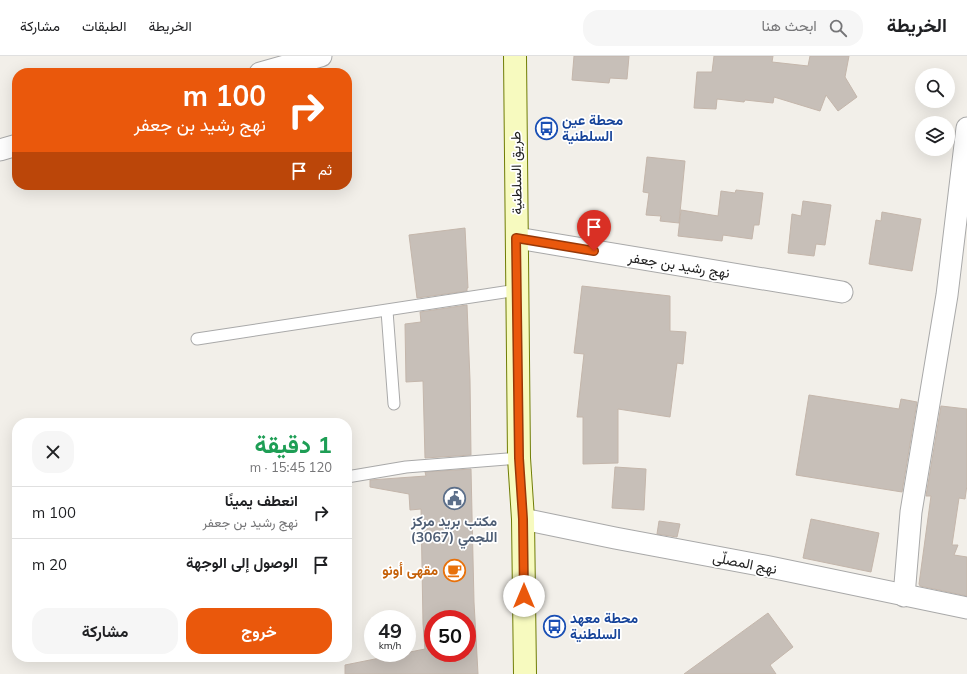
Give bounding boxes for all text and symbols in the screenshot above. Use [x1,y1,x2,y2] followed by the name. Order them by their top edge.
[583,10,863,46] search box
[887,13,947,37] text: الخريطة
[761,16,817,35] text: ابحث هنا
[20,17,60,35] text: مشاركة
[82,17,126,35] text: الطبقات
[148,17,192,35] text: الخريطة
[827,17,849,39] icon: search
[915,68,955,156] map controls
[915,68,955,108] button: search
[183,78,266,113] text: 100 m
[280,84,332,136] icon: right
[562,111,624,145] place label: محطة عين السلطنية
[134,113,266,136] text: نهج رشيد بن جعفر
[534,115,560,141] bus stop icon: محطة عين السلطنية
[915,116,955,156] button: layers
[506,131,526,215] street label: طريق السلطنية
[288,160,310,182] icon: arrive
[318,160,332,179] text: ثم
[577,210,611,251] pin
[583,216,605,238] icon: arrive
[626,248,731,284] street label: نهج رشيد بن جعفر
[254,429,332,459] text: 1 دقيقة
[32,431,74,473] button: close
[250,459,332,475] text: 120 m · 15:45
[441,486,467,512] public building icon: مكتب بريد مركز اللجمي (3067)
[225,491,298,510] text: انعطف يمينًا
[310,502,332,524] icon: right
[32,503,76,522] text: 100 m
[410,512,498,549] place label: مكتب بريد مركز اللجمي (3067)
[203,514,298,530] text: نهج رشيد بن جعفر
[711,548,779,580] street label: نهج المصلّى
[186,553,298,572] text: الوصول إلى الوجهة
[310,554,332,576] icon: arrive
[32,555,67,574] text: 20 m
[441,557,467,583] cafe icon: مقهى أونو
[382,561,438,579] place label: مقهى أونو
[503,575,545,617] position arrow
[32,608,178,654] button: مشاركة
[186,608,332,654] button: خروج
[570,609,638,643] place label: محطة معهد السلطنية
[424,610,476,662] speed limit sign: 50
[542,613,568,639] bus stop icon: محطة معهد السلطنية
[378,618,402,643] text: 49
[379,639,401,652] text: km/h

